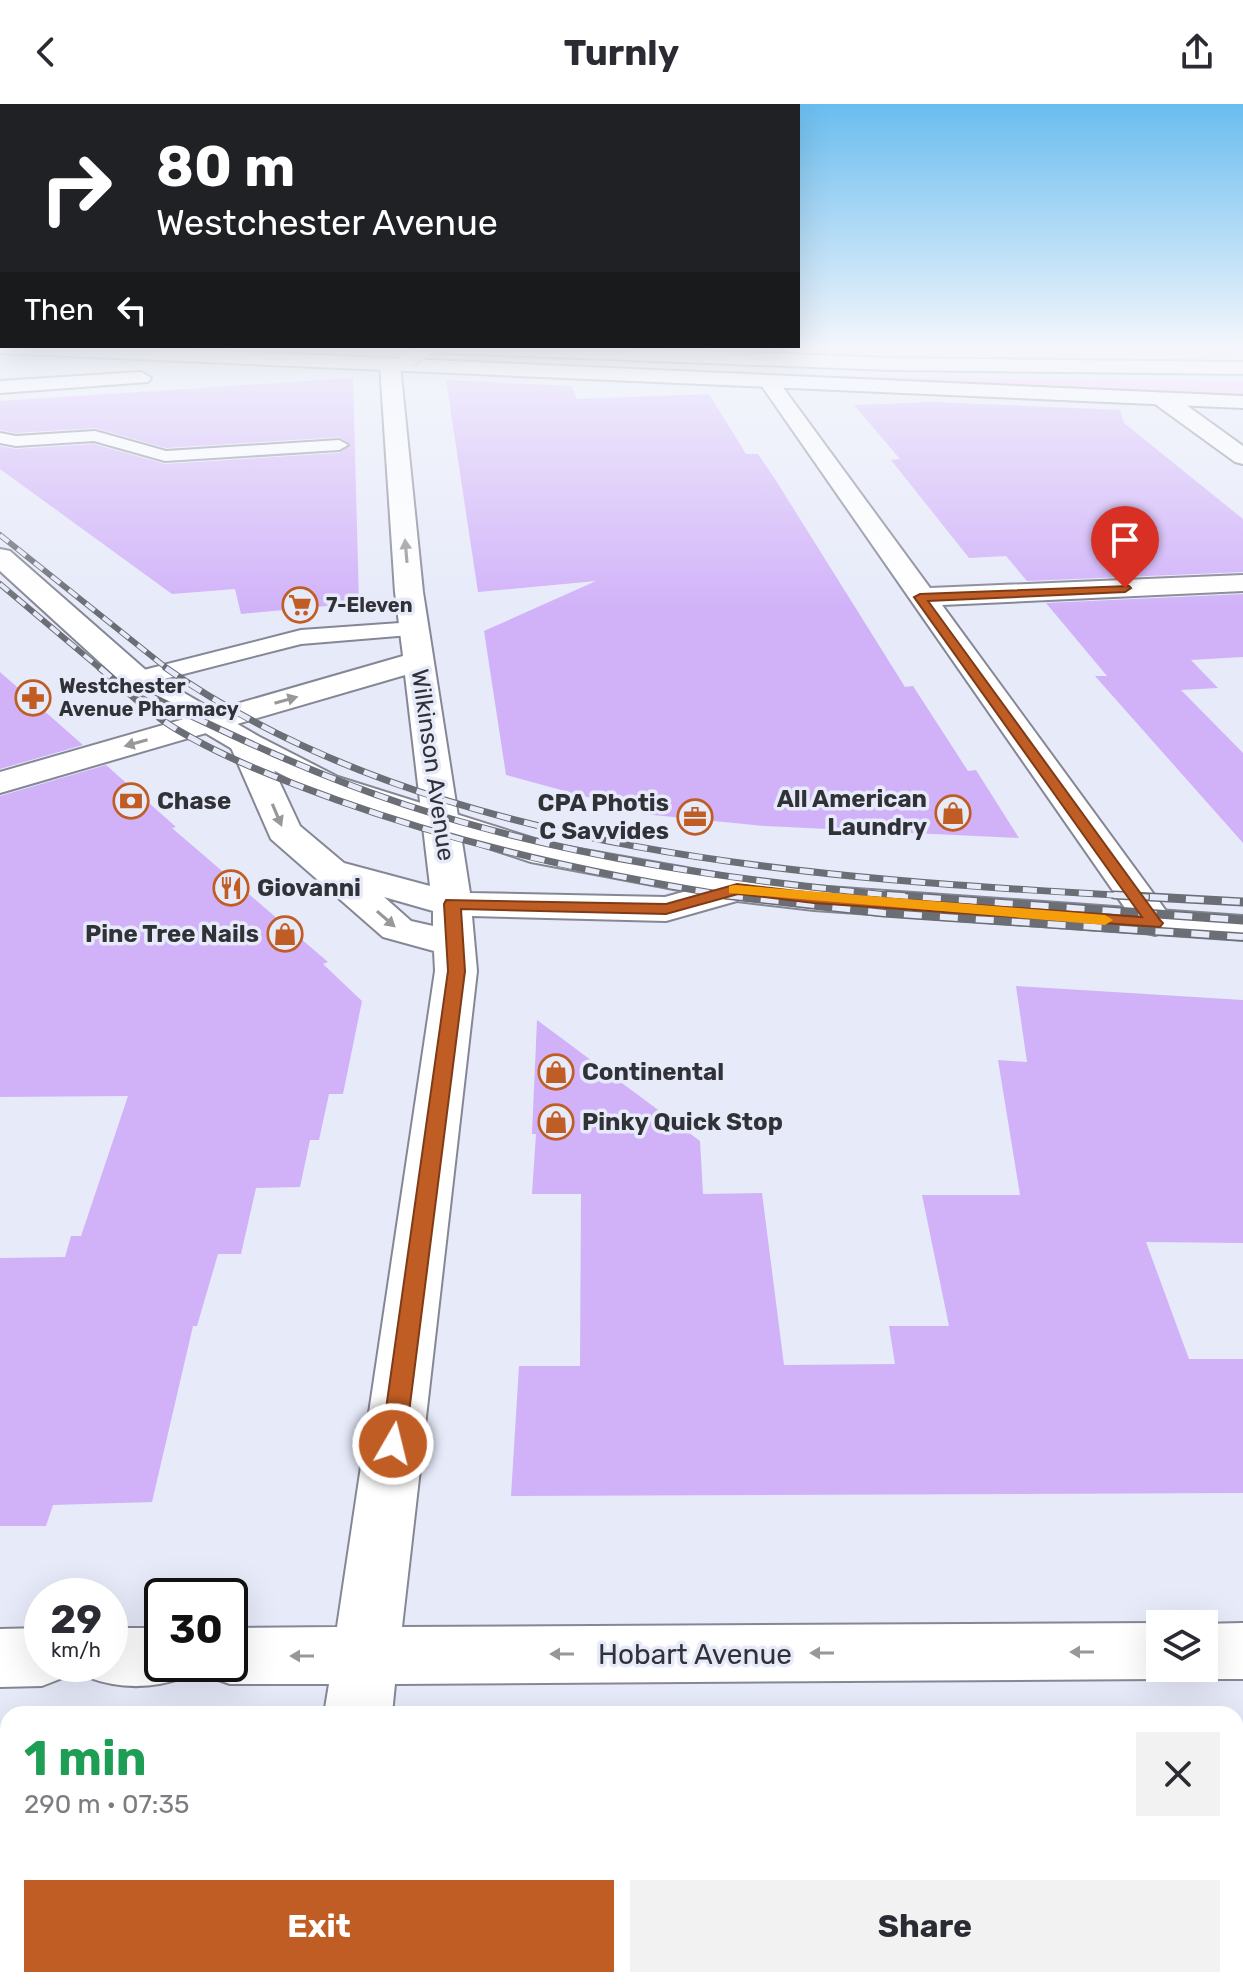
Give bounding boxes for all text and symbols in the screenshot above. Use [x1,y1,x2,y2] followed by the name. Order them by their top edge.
[24,30,68,74] icon: back
[1175,30,1219,74] icon: share
[564,31,679,74] text: Turnly
[156,134,295,200] text: 80 m
[24,136,128,240] icon: right
[156,201,498,244] text: Westchester Avenue
[110,288,154,332] icon: left
[24,292,94,328] text: Then
[1091,506,1159,588] pin
[1103,518,1147,562] icon: arrive
[399,538,412,563] one-way arrow
[281,586,319,624] supermarket icon: 7-Eleven
[326,593,413,617] place label: 7-Eleven
[406,667,460,863] street label: Wilkinson Avenue
[59,674,239,721] place label: Westchester Avenue Pharmacy
[14,679,52,717] pharmacy icon: Westchester Avenue Pharmacy
[274,693,298,706] one-way arrow
[123,737,147,750] one-way arrow
[112,782,150,820] bank icon: Chase
[777,785,927,841] place label: All American Laundry
[157,787,231,815] place label: Chase
[538,789,669,845] place label: CPA Photis C Savvides
[934,794,972,832] shop icon: All American Laundry
[676,798,714,836] office icon: CPA Photis C Savvides
[271,803,284,827] one-way arrow
[212,869,250,907] restaurant icon: Giovanni
[257,874,361,902] place label: Giovanni
[377,910,396,928] one-way arrow
[266,915,304,953] shop icon: Pine Tree Nails
[85,920,259,948] place label: Pine Tree Nails
[537,1053,575,1091] shop icon: Continental
[582,1058,724,1086] place label: Continental
[537,1103,575,1141] shop icon: Pinky Quick Stop
[582,1108,783,1136] place label: Pinky Quick Stop
[351,1402,435,1486] position arrow
[144,1578,248,1682] speed limit sign: 30
[50,1596,102,1643] text: 29
[1146,1610,1218,1682] map controls
[1146,1610,1218,1682] button: layers
[51,1638,101,1662] text: km/h
[598,1638,792,1671] street label: Hobart Avenue
[1069,1646,1094,1658] one-way arrow
[809,1647,834,1659] one-way arrow
[549,1648,574,1660] one-way arrow
[289,1650,314,1662] one-way arrow
[24,1730,147,1787] text: 1 min
[1136,1732,1220,1816] button: close
[24,1789,190,1820] text: 290 m · 07:35
[24,1880,614,1972] button: Exit
[630,1880,1220,1972] button: Share

